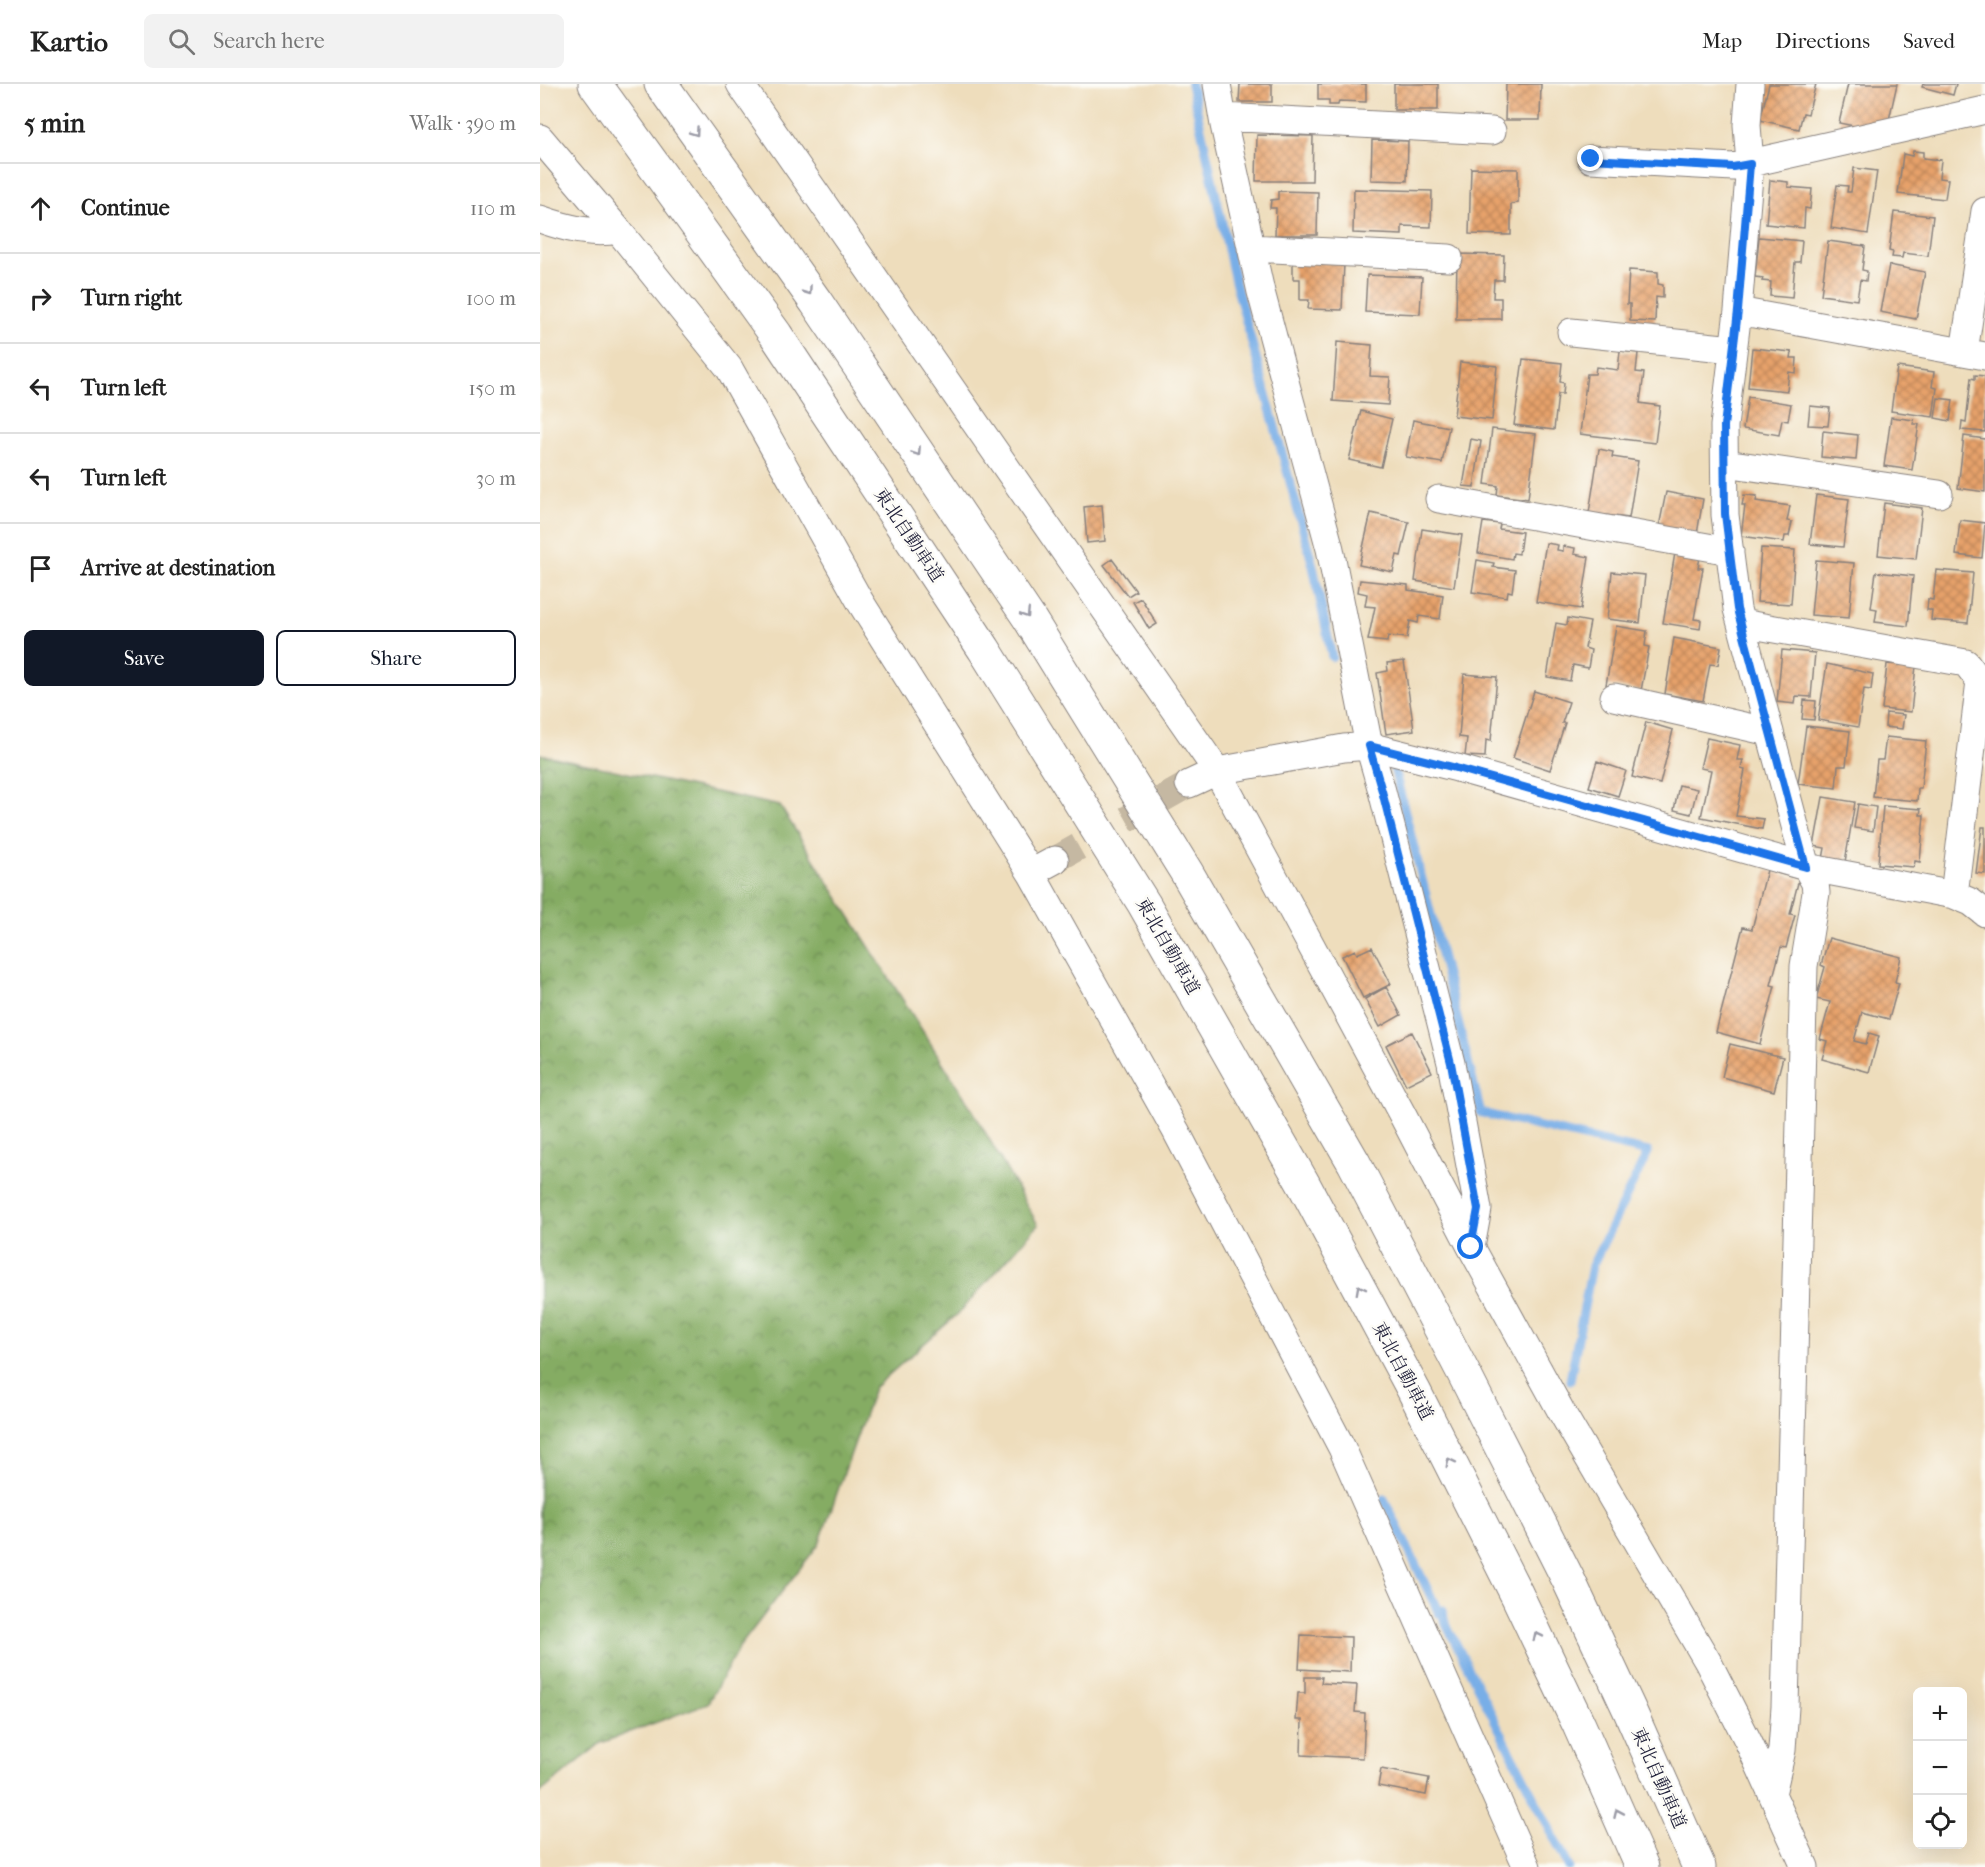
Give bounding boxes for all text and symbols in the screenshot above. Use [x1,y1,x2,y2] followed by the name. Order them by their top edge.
[144,14,564,68] search box
[30,25,108,58] text: Kartio
[165,25,198,58] icon: search
[213,28,325,54] text: Search here
[1702,29,1742,53] text: Map
[1775,29,1870,53] text: Directions
[1903,29,1955,53] text: Saved
[24,108,85,139] text: 5 min
[409,112,516,135] text: Walk · 390 m
[688,125,699,136] one-way arrow
[1577,145,1603,171] route end
[24,192,57,225] icon: ahead
[81,195,170,221] text: Continue
[470,197,516,220] text: 110 m
[24,282,57,315] icon: right
[801,284,812,295] one-way arrow
[81,285,182,311] text: Turn right
[466,287,516,310] text: 100 m
[24,372,57,405] icon: left
[81,375,167,401] text: Turn left
[468,377,516,400] text: 150 m
[910,445,921,456] one-way arrow
[24,462,57,495] icon: left
[81,465,167,491] text: Turn left
[476,467,516,490] text: 30 m
[870,485,947,586] street label: 東北自動車道
[24,552,57,585] icon: arrive
[81,555,275,581] text: Arrive at destination
[1019,607,1030,618] one-way arrow
[24,630,264,686] button: Save
[276,630,516,686] button: Share
[1131,894,1204,998] street label: 東北自動車道
[1457,1233,1483,1259] route start
[1356,1285,1367,1295] one-way arrow
[1368,1319,1437,1424] street label: 東北自動車道
[1446,1457,1457,1468] one-way arrow
[1532,1632,1544,1643] one-way arrow
[1913,1687,1967,1849] map controls
[1913,1687,1967,1741] button: +
[1627,1725,1690,1832] street label: 東北自動車道
[1913,1741,1967,1795] button: −
[1913,1795,1967,1849] button: locate
[1613,1809,1625,1820] one-way arrow

